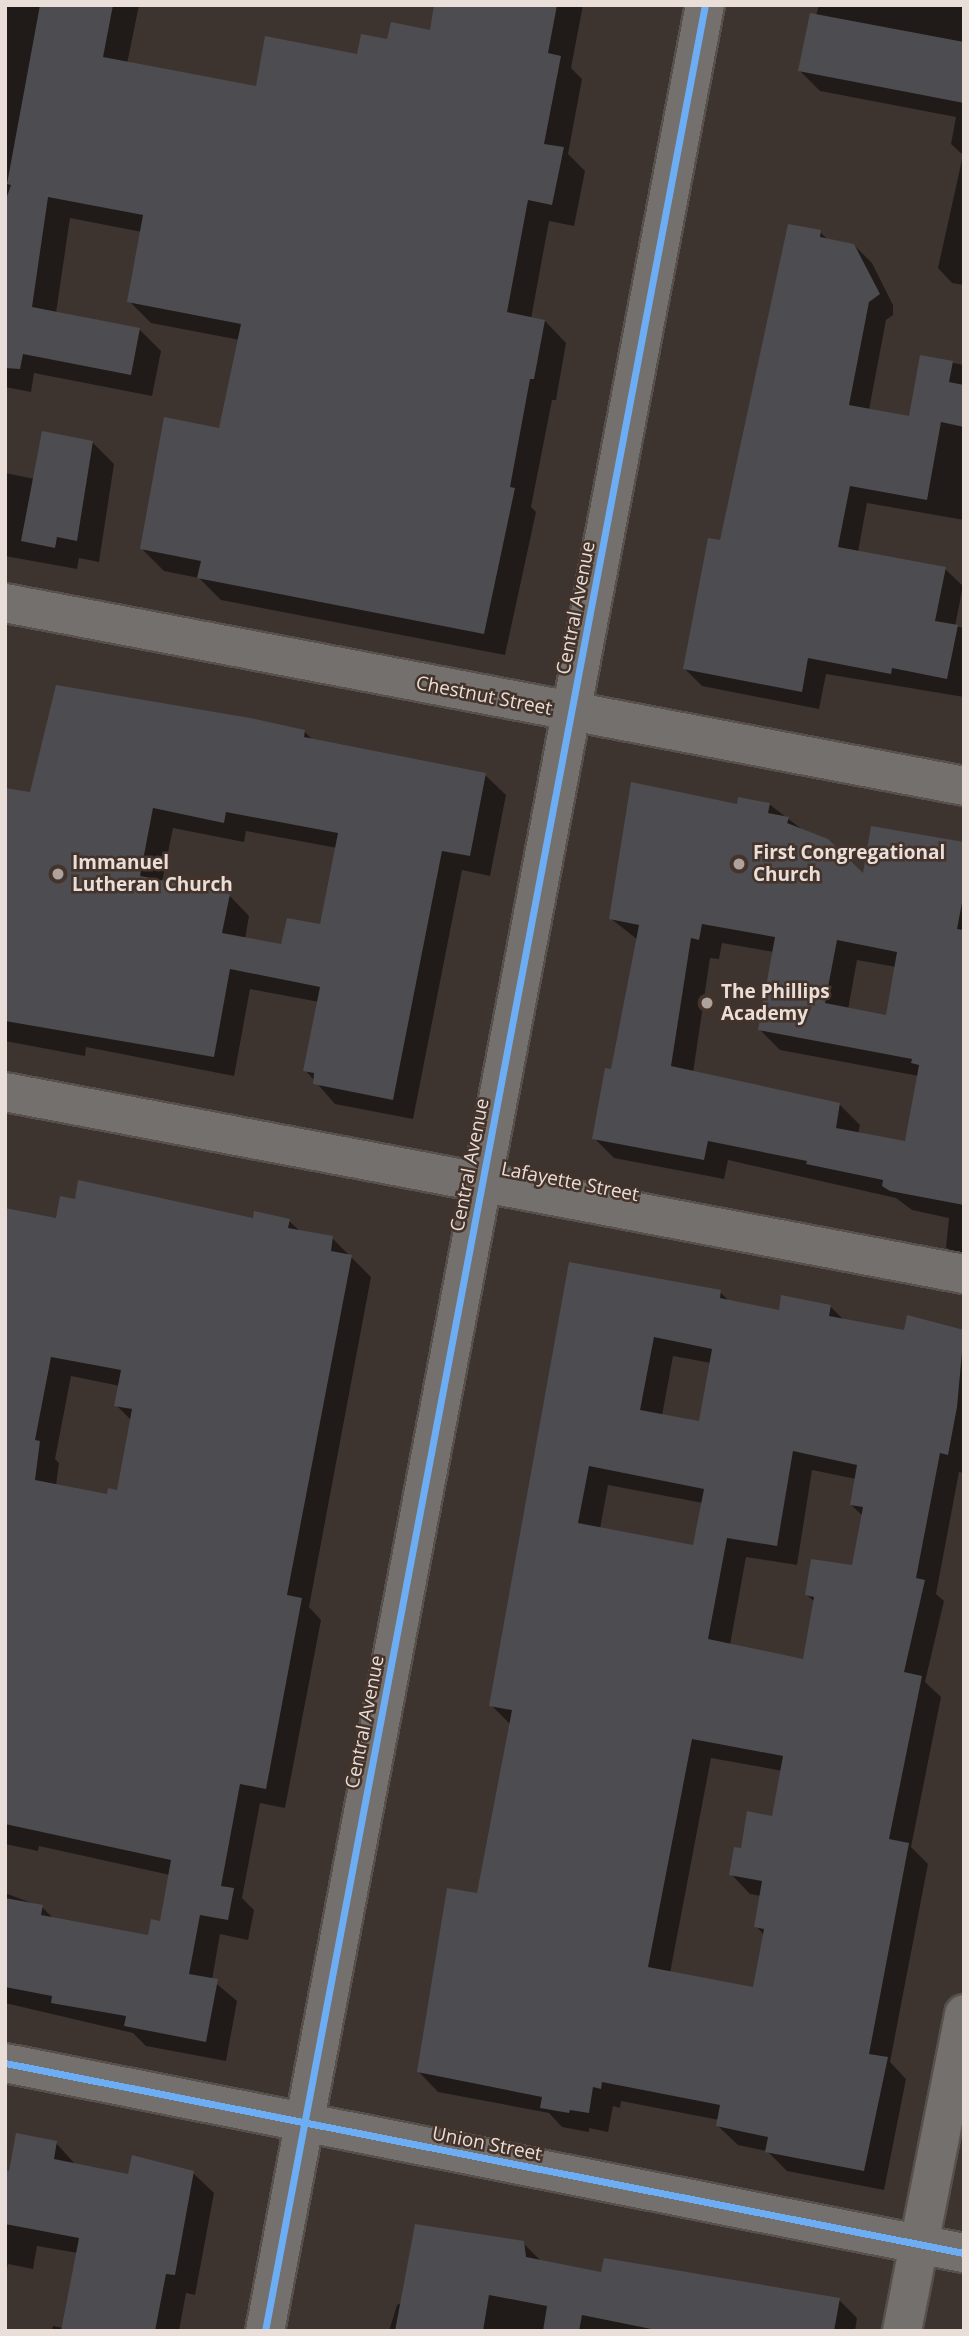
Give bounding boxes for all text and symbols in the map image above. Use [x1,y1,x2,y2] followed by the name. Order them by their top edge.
[552,539,600,677] street label: Central Avenue
[414,672,554,720] street label: Chestnut Street
[753,842,945,886] place label: First Congregational Church
[72,852,233,896] place label: Immanuel Lutheran Church
[731,856,747,872] marker: First Congregational Church
[50,866,66,882] marker: Immanuel Lutheran Church
[721,981,830,1025] place label: The Phillips Academy
[699,995,715,1011] marker: The Phillips Academy
[446,1096,494,1234] street label: Central Avenue
[499,1157,641,1207] street label: Lafayette Street
[341,1653,389,1791] street label: Central Avenue
[430,2122,544,2166] street label: Union Street

